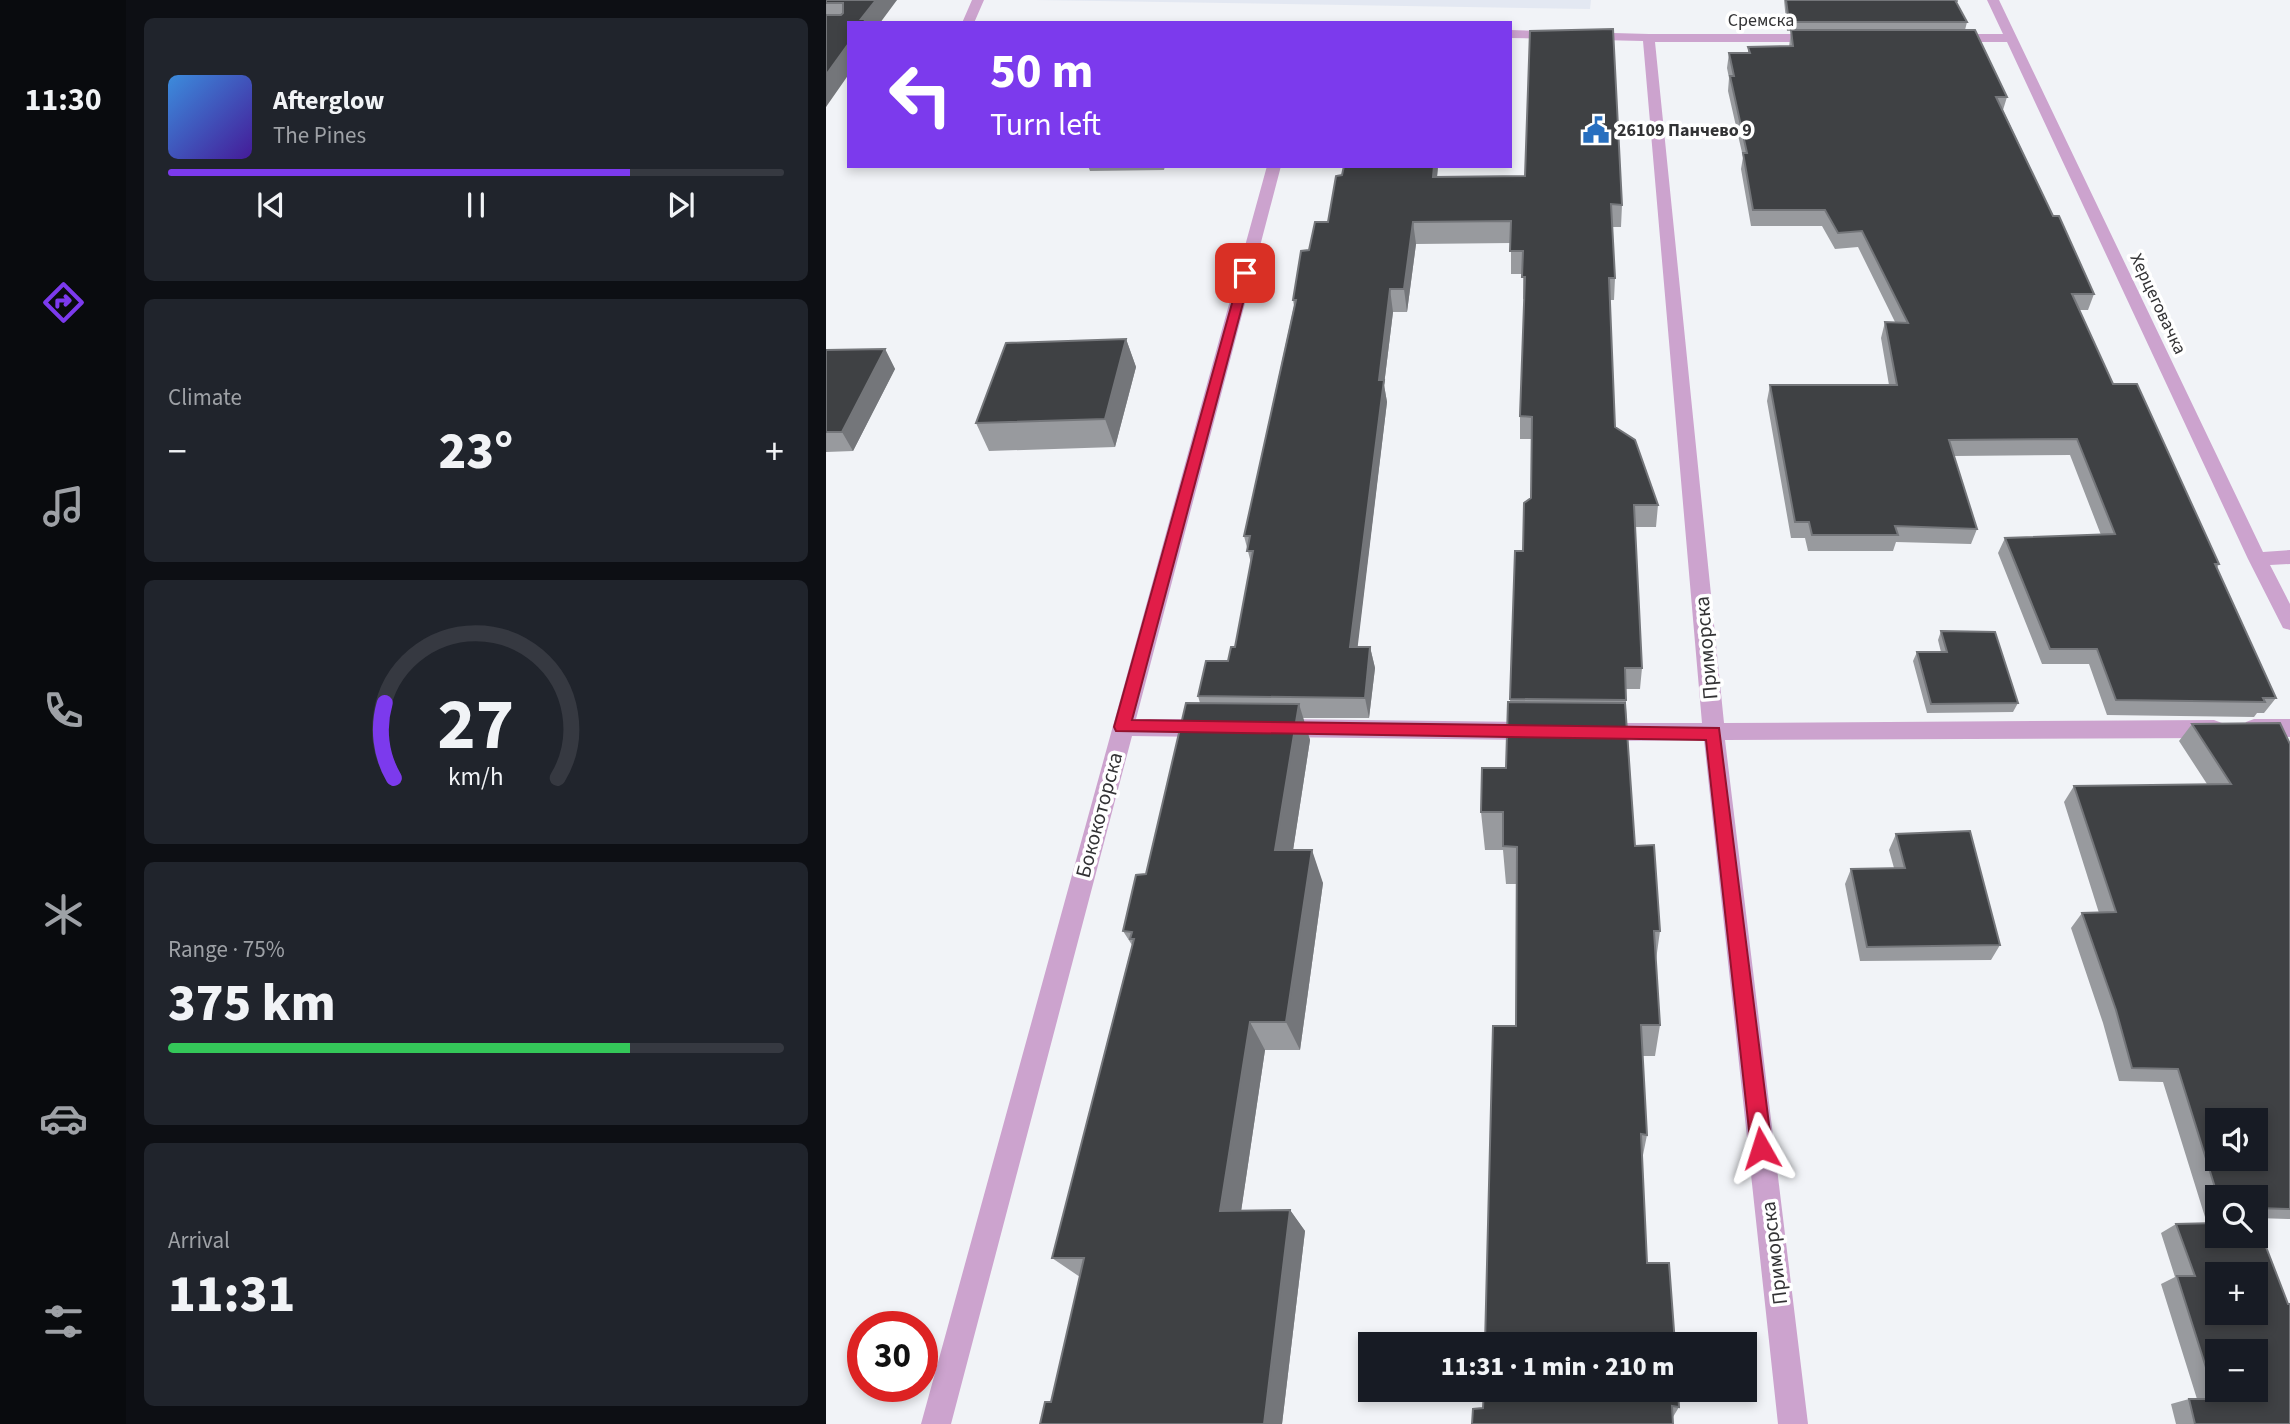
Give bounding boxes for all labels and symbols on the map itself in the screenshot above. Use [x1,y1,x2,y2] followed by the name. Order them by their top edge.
[1728,8,1794,33] street label: Сремска
[1581,115,1611,145] public building icon: 26109 Панчево 9
[1617,118,1752,143] place label: 26109 Панчево 9
[1215,243,1275,303] pin
[2124,249,2192,359] street label: Херцеговачка
[1687,595,1725,701] street label: Приморска
[1068,749,1130,881] street label: Бококоторска
[1724,1111,1798,1185] position arrow
[1753,1200,1795,1306] street label: Приморска
[847,1311,938,1402] speed limit sign: 30

